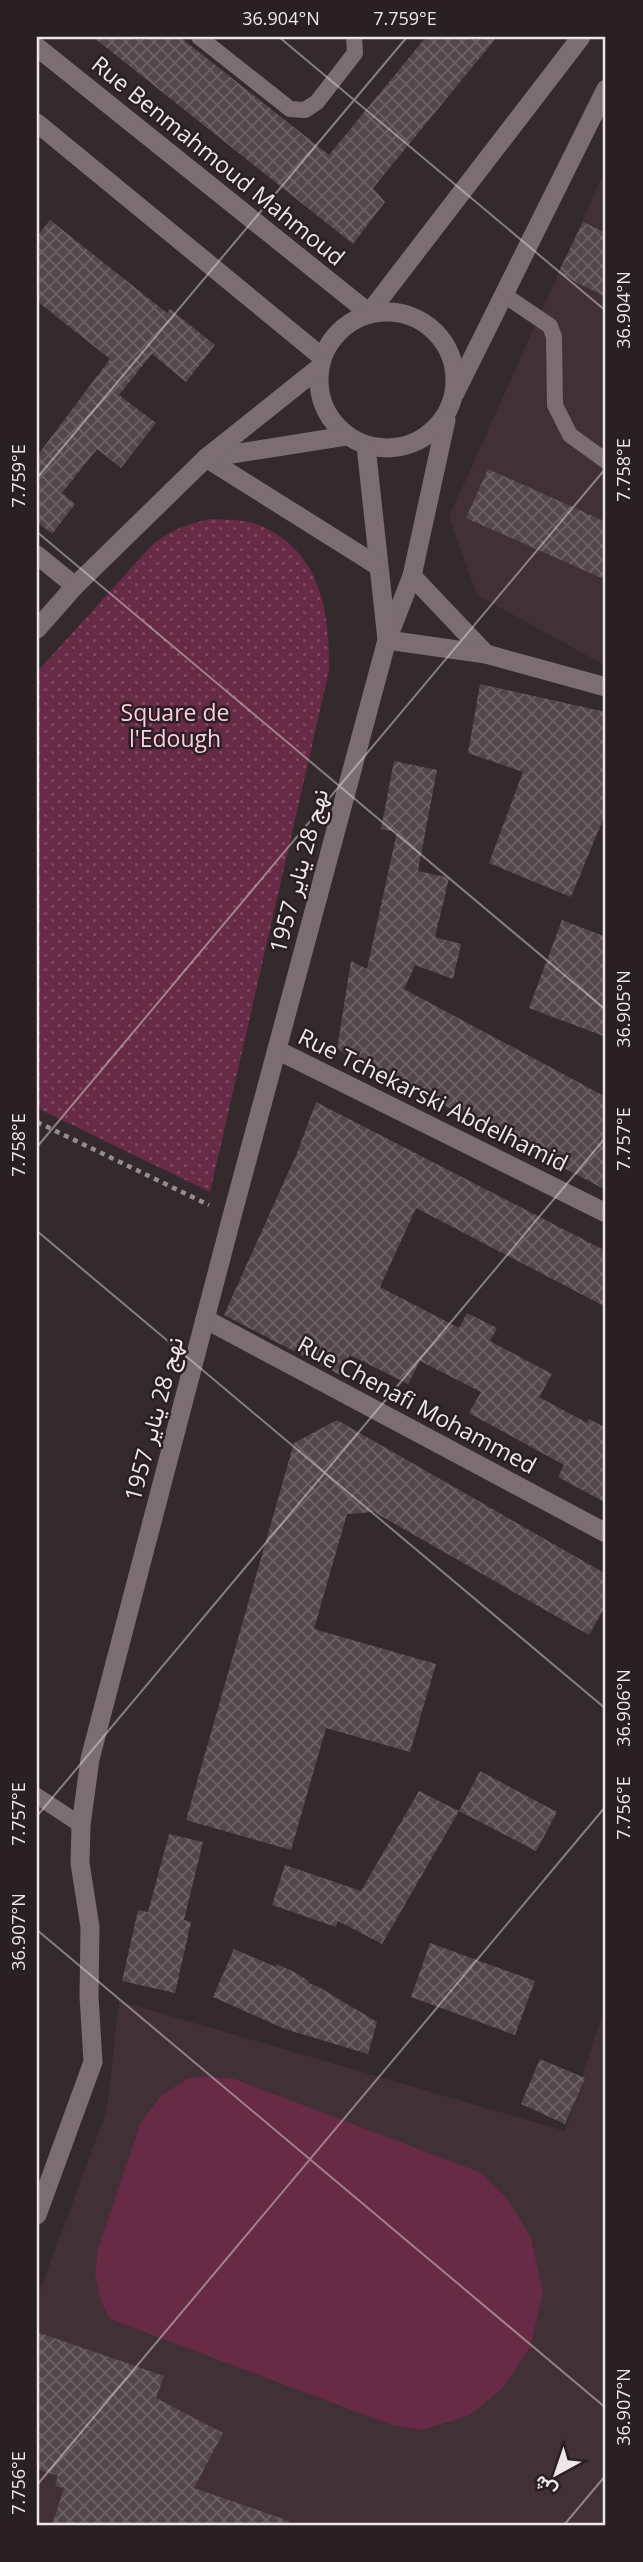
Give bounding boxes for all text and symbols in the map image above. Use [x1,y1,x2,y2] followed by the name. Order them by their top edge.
[242,6,320,30] text: 36.904°N
[373,6,437,30] text: 7.759°E
[85,48,352,273] street label: Rue Benmahmoud Mahmoud
[611,271,635,349] text: 36.904°N
[611,438,635,502] text: 7.758°E
[6,444,30,508] text: 7.759°E
[121,696,229,754] park label: Square de l'Edough
[261,785,336,956] street label: نهج 28 يناير 1957
[611,970,635,1048] text: 36.905°N
[293,1020,574,1178] street label: Rue Tchekarski Abdelhamid
[611,1107,635,1171] text: 7.757°E
[6,1113,30,1177] text: 7.758°E
[292,1328,542,1481] street label: Rue Chenafi Mohammed
[116,1333,191,1504] street label: نهج 28 يناير 1957
[611,1669,635,1747] text: 36.906°N
[611,1776,635,1840] text: 7.756°E
[6,1782,30,1846] text: 7.757°E
[6,1893,30,1971] text: 36.907°N
[611,2368,635,2446] text: 36.907°N
[520,2440,590,2510] north arrow
[6,2451,30,2515] text: 7.756°E
[528,2470,562,2504] text: ش

